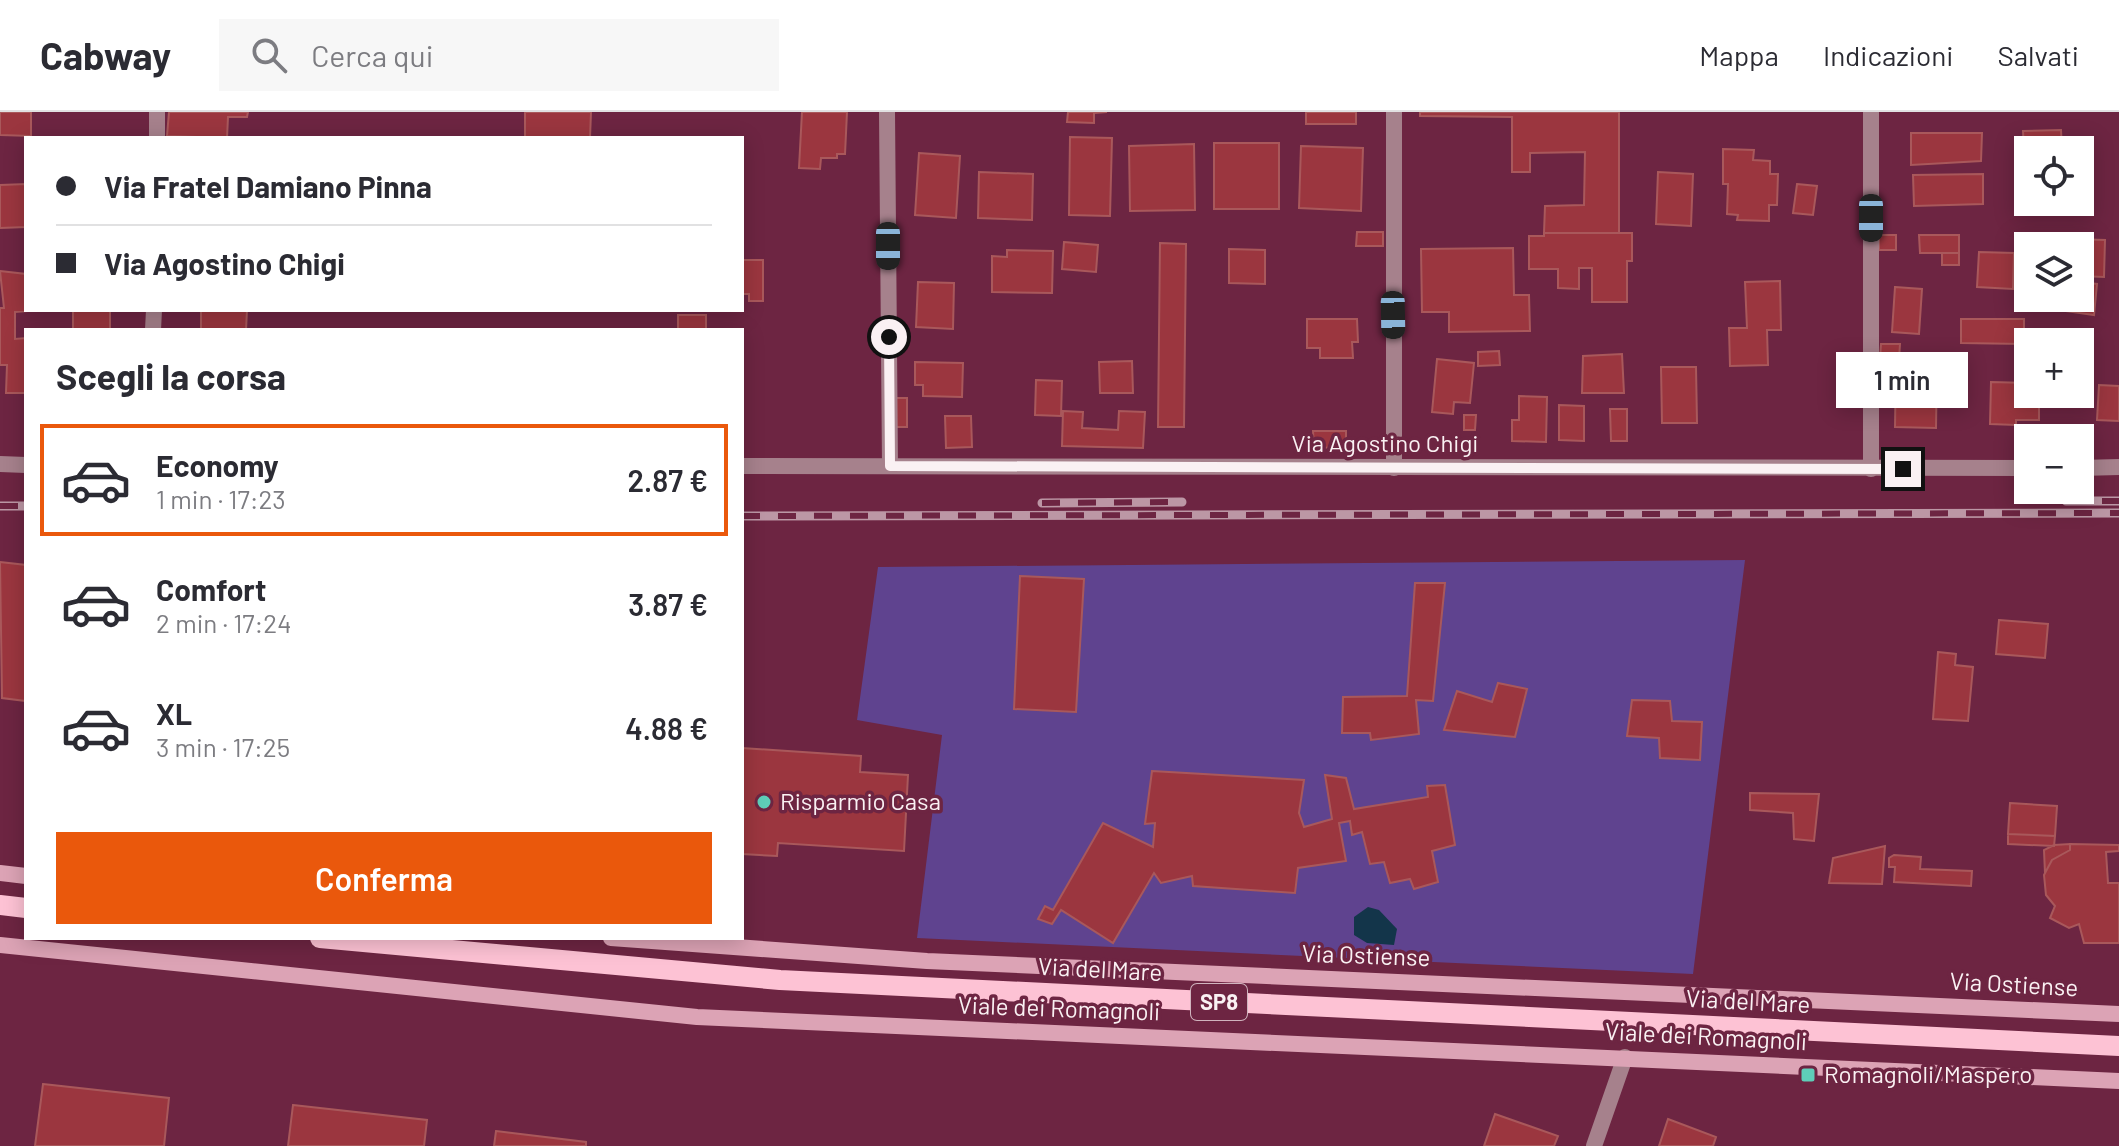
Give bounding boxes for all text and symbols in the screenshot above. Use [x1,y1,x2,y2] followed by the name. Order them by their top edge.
[219,19,779,91] search box
[40,32,171,78] text: Cabway
[247,33,291,77] icon: search
[311,37,433,73] text: Cerca qui
[1699,38,1779,72] text: Mappa
[1823,38,1953,72] text: Indicazioni
[1997,38,2079,72] text: Salvati
[2014,136,2094,504] map controls
[2014,136,2094,216] button: locate
[104,168,432,204] text: Via Fratel Damiano Pinna
[1859,194,1883,242] car
[876,222,900,270] car
[2014,232,2094,312] button: layers
[104,245,345,281] text: Via Agostino Chigi
[1381,291,1405,339] car
[871,319,907,355] route start
[2014,328,2094,408] button: +
[1837,353,1969,409] callout: 1 min
[56,354,286,397] text: Scegli la corsa
[1874,364,1930,395] text: 1 min
[2014,424,2094,504] button: −
[1292,428,1478,457] street label: Via Agostino Chigi
[60,444,132,516] icon: car
[156,447,279,483] text: Economy
[1885,451,1921,487] route end
[628,462,708,498] text: 2.87 €
[156,483,286,514] text: 1 min · 17:23
[60,568,132,640] icon: car
[156,571,266,607] text: Comfort
[628,586,708,622] text: 3.87 €
[156,607,292,638] text: 2 min · 17:24
[60,692,132,764] icon: car
[156,695,192,731] text: XL
[625,710,708,746] text: 4.88 €
[156,731,290,762] text: 3 min · 17:25
[780,786,941,815] place label: Risparmio Casa
[755,793,773,811] marker: Risparmio Casa
[56,832,712,924] button: Conferma
[1301,938,1431,971] street label: Via Ostiense
[1037,951,1163,986] street label: Via del Mare
[1949,966,2079,1001] street label: Via Ostiense
[1685,983,1811,1018] street label: Via del Mare
[1191,984,1247,1020] road number: SP8
[957,989,1161,1026] street label: Viale dei Romagnoli
[1604,1016,1808,1055] street label: Viale dei Romagnoli
[1824,1059,2032,1088] place label: Romagnoli/Maspero
[1799,1066,1817,1084] marker: Romagnoli/Maspero

